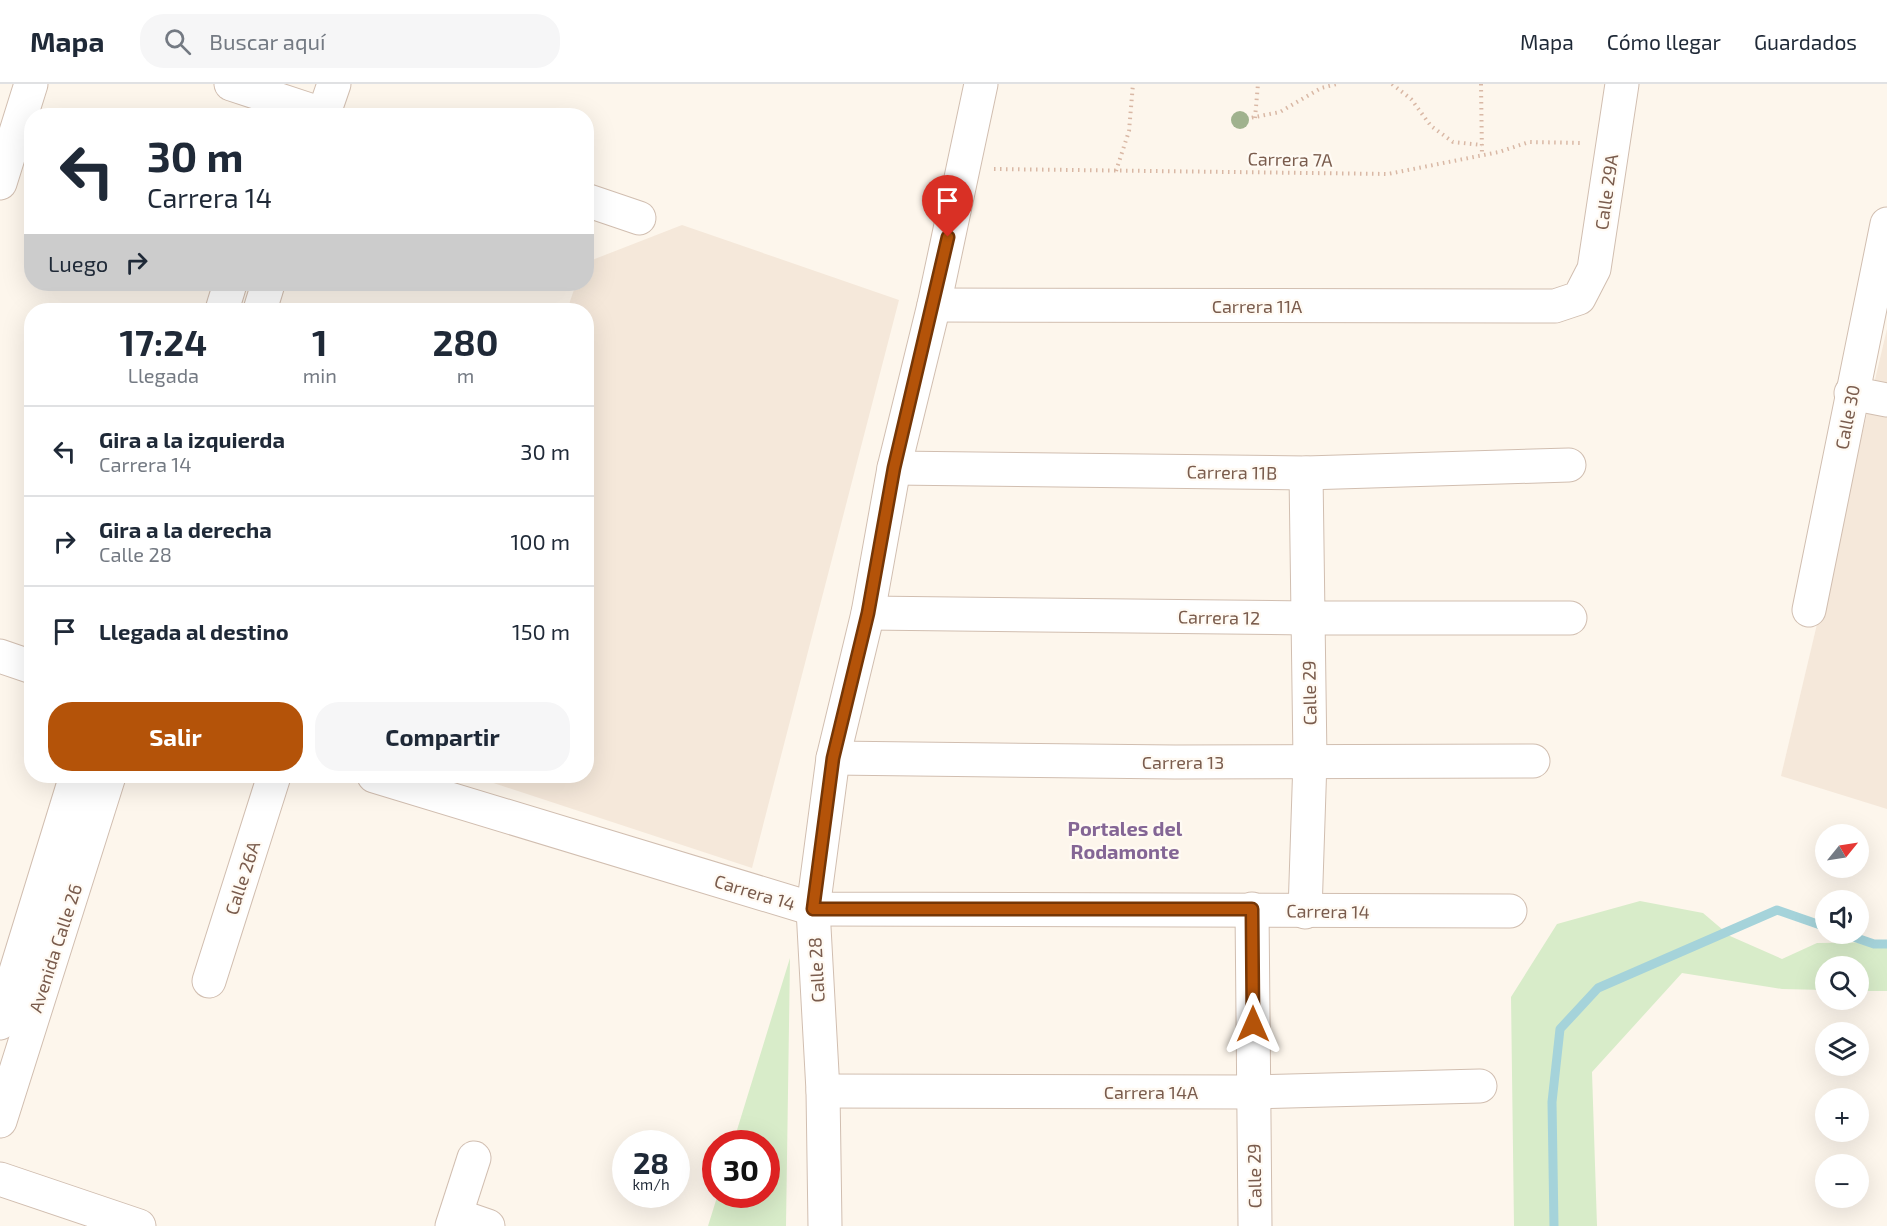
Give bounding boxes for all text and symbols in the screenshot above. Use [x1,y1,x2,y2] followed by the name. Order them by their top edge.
[140,14,560,68] search box
[30,24,104,58] text: Mapa
[161,25,194,58] icon: search
[209,28,325,54] text: Buscar aquí
[1520,29,1574,54] text: Mapa
[1607,29,1721,54] text: Cómo llegar
[1754,29,1857,54] text: Guardados
[147,130,243,180] text: 30 m
[48,132,126,210] icon: left
[1247,147,1333,171] street label: Carrera 7A
[1590,152,1622,231] street label: Calle 29A
[922,175,973,237] pin
[147,181,272,213] text: Carrera 14
[931,184,964,217] icon: arrive
[120,246,153,279] icon: right
[48,250,108,276] text: Luego
[1212,295,1303,317] street label: Carrera 11A
[120,320,207,363] text: 17:24
[312,320,328,363] text: 1
[432,320,498,363] text: 280
[128,363,199,387] text: Llegada
[303,363,337,387] text: min
[457,363,474,387] text: m
[1830,383,1864,451] street label: Calle 30
[99,426,285,452] text: Gira a la izquierda
[48,435,81,468] icon: left
[520,438,570,464] text: 30 m
[99,452,192,476] text: Carrera 14
[1187,460,1277,484] street label: Carrera 11B
[99,516,272,542] text: Gira a la derecha
[48,525,81,558] icon: right
[511,528,570,554] text: 100 m
[99,542,172,566] text: Calle 28
[1178,605,1260,629] street label: Carrera 12
[48,615,81,648] icon: arrive
[99,618,289,644] text: Llegada al destino
[512,618,570,644] text: 150 m
[1297,660,1321,726] street label: Calle 29
[48,702,303,771] button: Salir
[315,702,570,771] button: Compartir
[1142,751,1224,773] street label: Carrera 13
[1068,816,1183,863] district label: Portales del Rodamonte
[1815,824,1869,878] north arrow
[1815,824,1869,1208] map controls
[220,838,264,918] street label: Calle 26A
[712,869,798,915] street label: Carrera 14
[24,881,86,1015] street label: Avenida Calle 26
[1815,890,1869,944] button: sound
[1286,899,1370,923] street label: Carrera 14
[803,937,829,1003] street label: Calle 28
[1815,956,1869,1010] button: search
[1221,992,1285,1056] position arrow
[1815,1022,1869,1076] button: layers
[1104,1081,1199,1103] street label: Carrera 14A
[1815,1088,1869,1142] button: +
[702,1130,780,1208] speed limit sign: 30
[1242,1143,1266,1209] street label: Calle 29
[633,1144,669,1180] text: 28
[1815,1154,1869,1208] button: −
[632,1175,670,1193] text: km/h

